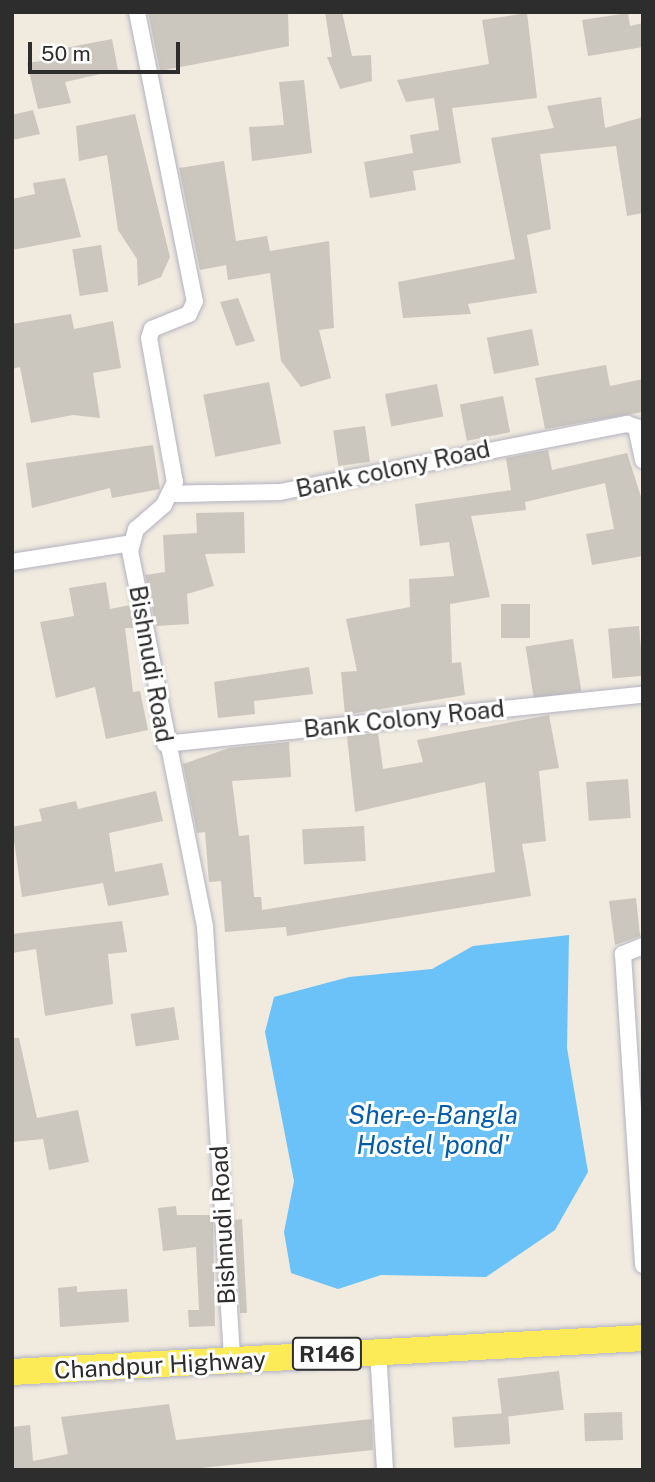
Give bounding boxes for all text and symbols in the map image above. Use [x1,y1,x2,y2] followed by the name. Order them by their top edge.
[32,28,184,72] scale bar
[41,41,91,66] text: 50 m
[293,434,493,504] street label: Bank colony Road
[123,583,179,745] street label: Bishnudi Road
[302,694,506,744] street label: Bank Colony Road
[348,1099,518,1160] water label: Sher-e-Bangla Hostel 'pond'
[204,1145,242,1305] street label: Bishnudi Road
[290,1334,364,1373] road number: R146
[53,1345,267,1385] street label: Chandpur Highway

